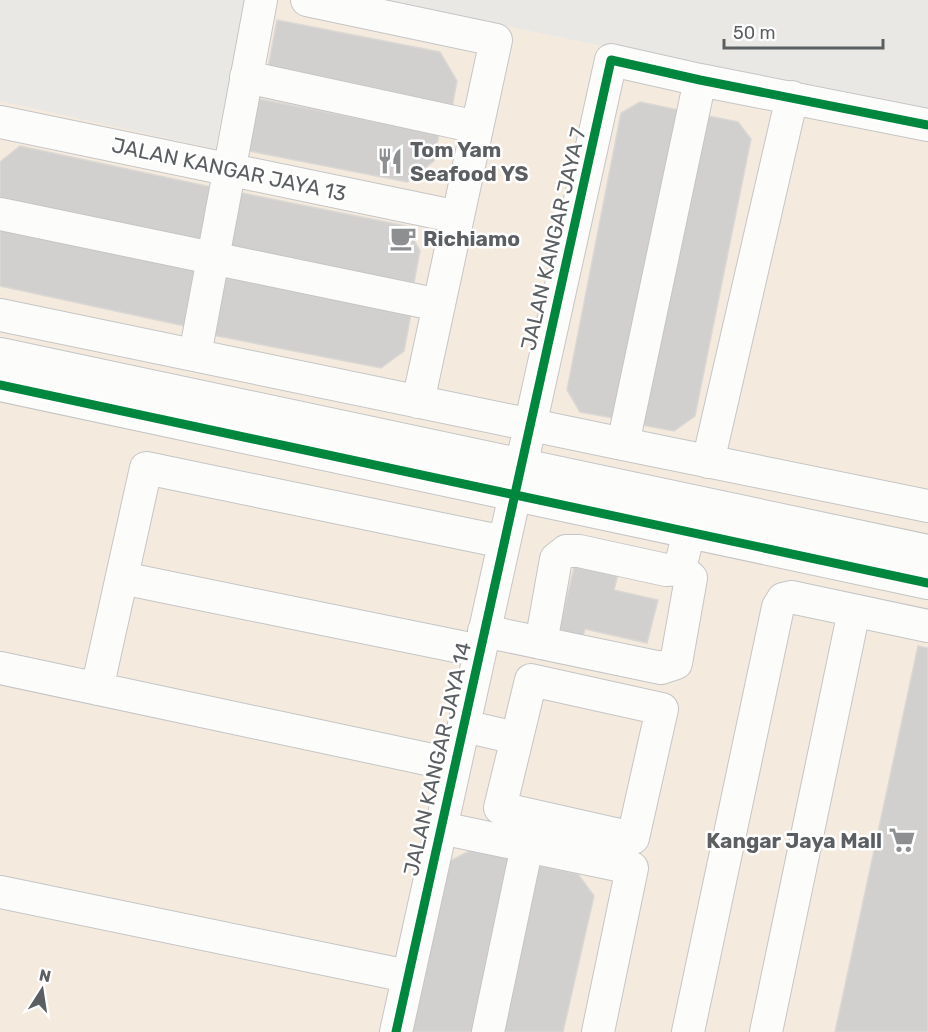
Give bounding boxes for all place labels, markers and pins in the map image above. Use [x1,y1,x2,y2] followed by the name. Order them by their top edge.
[410,137,528,186] place label: Tom Yam Seafood YS
[375,146,405,176] restaurant icon: Tom Yam Seafood YS
[388,223,418,253] cafe icon: Richiamo
[423,226,520,251] place label: Richiamo
[887,825,917,855] supermarket icon: Kangar Jaya Mall
[706,828,882,853] place label: Kangar Jaya Mall

